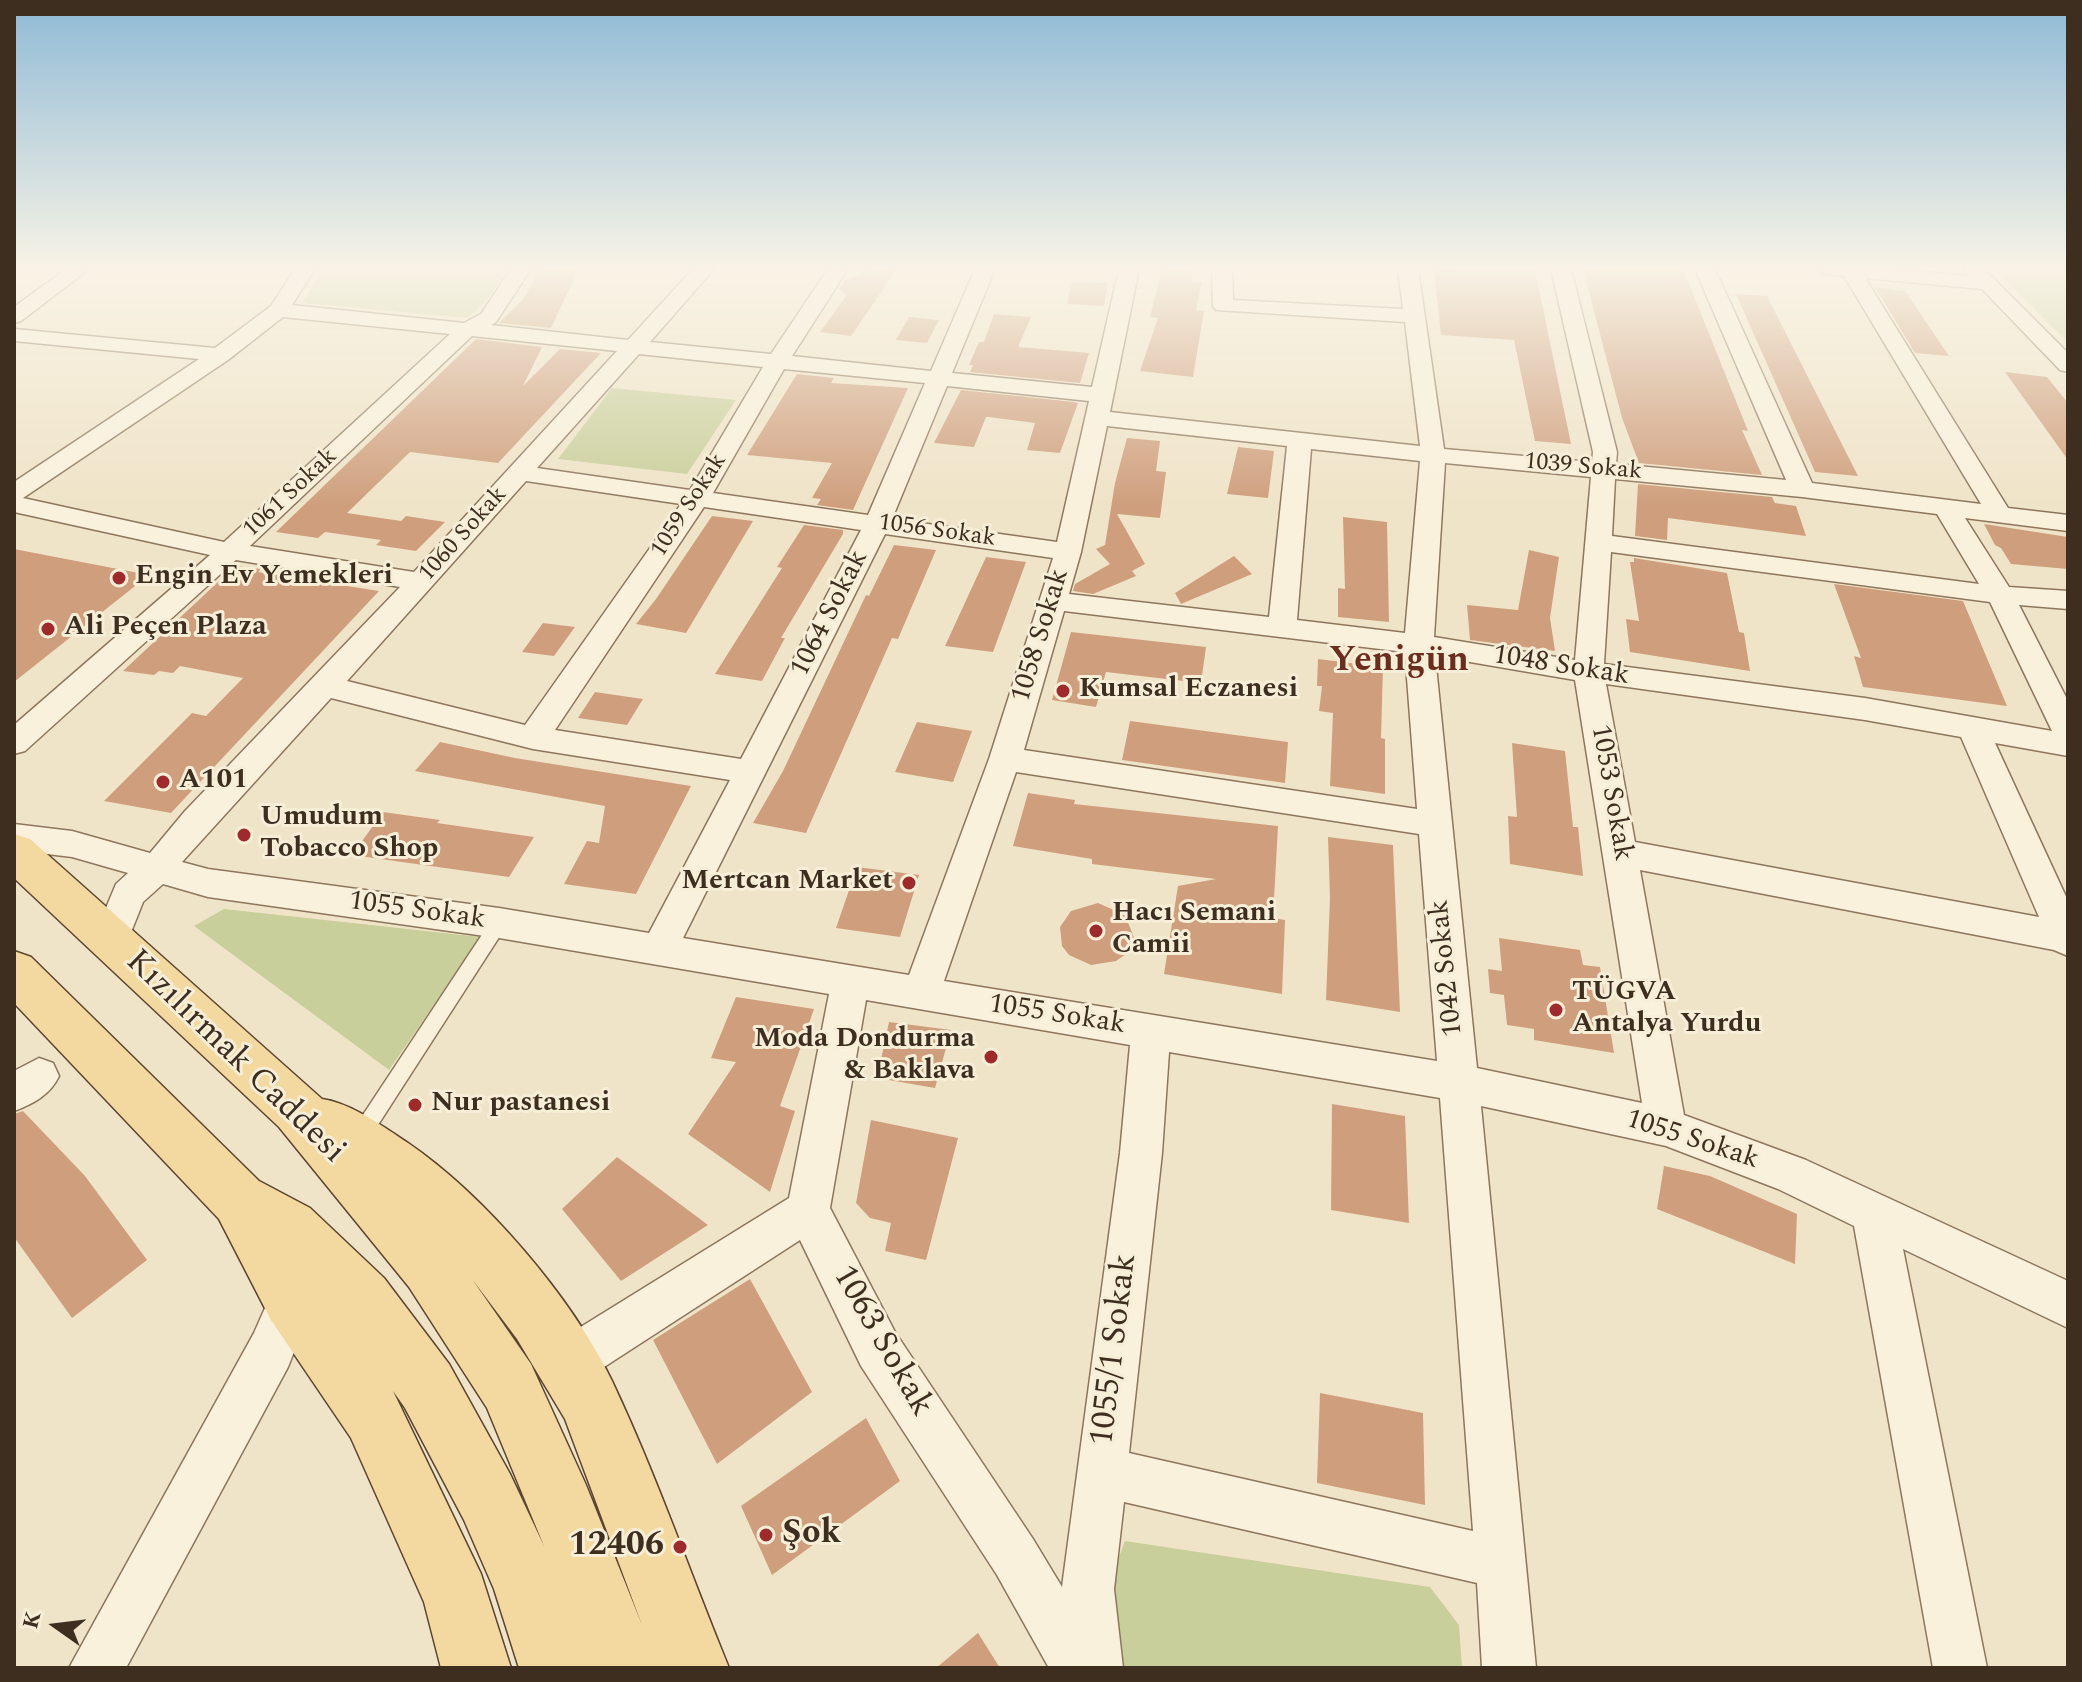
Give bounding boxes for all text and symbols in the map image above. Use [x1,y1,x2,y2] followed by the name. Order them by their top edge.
[238,443,344,545] street label: 1061 Sokak
[646,449,734,563] street label: 1059 Sokak
[1523,449,1643,487] street label: 1039 Sokak
[414,481,514,589] street label: 1060 Sokak
[876,510,998,554] street label: 1056 Sokak
[785,545,877,683] street label: 1064 Sokak
[135,561,393,595] place label: Engin Ev Yemekleri
[1006,565,1078,707] street label: 1058 Sokak
[110,569,128,587] marker: Engin Ev Yemekleri
[64,612,267,646] place label: Ali Peçen Plaza
[39,620,57,638] marker: Ali Peçen Plaza
[1490,640,1632,694] street label: 1048 Sokak
[1329,641,1469,685] district label: Yenigün
[1079,674,1298,708] place label: Kumsal Eczanesi
[1054,682,1072,700] marker: Kumsal Eczanesi
[1581,722,1639,864] street label: 1053 Sokak
[179,765,248,799] place label: A101
[154,773,172,791] marker: A101
[260,802,438,868] place label: Umudum Tobacco Shop
[235,826,253,844] marker: Umudum Tobacco Shop
[681,866,893,900] place label: Mertcan Market
[900,874,918,892] marker: Mertcan Market
[346,886,488,938] street label: 1055 Sokak
[1112,898,1276,964] place label: Hacı Semani Camii
[1424,898,1472,1038] street label: 1042 Sokak
[1087,922,1105,940] marker: Hacı Semani Camii
[116,943,352,1173] street label: Kızılırmak Caddesi
[1572,977,1761,1043] place label: TÜGVA Antalya Yurdu
[986,989,1128,1043] street label: 1055 Sokak
[1547,1001,1565,1019] marker: TÜGVA Antalya Yurdu
[754,1024,975,1090] place label: Moda Dondurma & Baklava
[982,1048,1000,1066] marker: Moda Dondurma & Baklava
[431,1088,610,1122] place label: Nur pastanesi
[406,1096,424,1114] marker: Nur pastanesi
[1621,1104,1763,1178] street label: 1055 Sokak
[1084,1252,1148,1448] street label: 1055/1 Sokak
[821,1259,941,1425] street label: 1063 Sokak
[782,1515,841,1555] place label: Şok
[757,1526,775,1544] marker: Şok
[569,1527,664,1567] place label: 12406
[671,1538,689,1556] marker: 12406
[16,1586,96,1666] north arrow
[14,1608,50,1632] text: K

